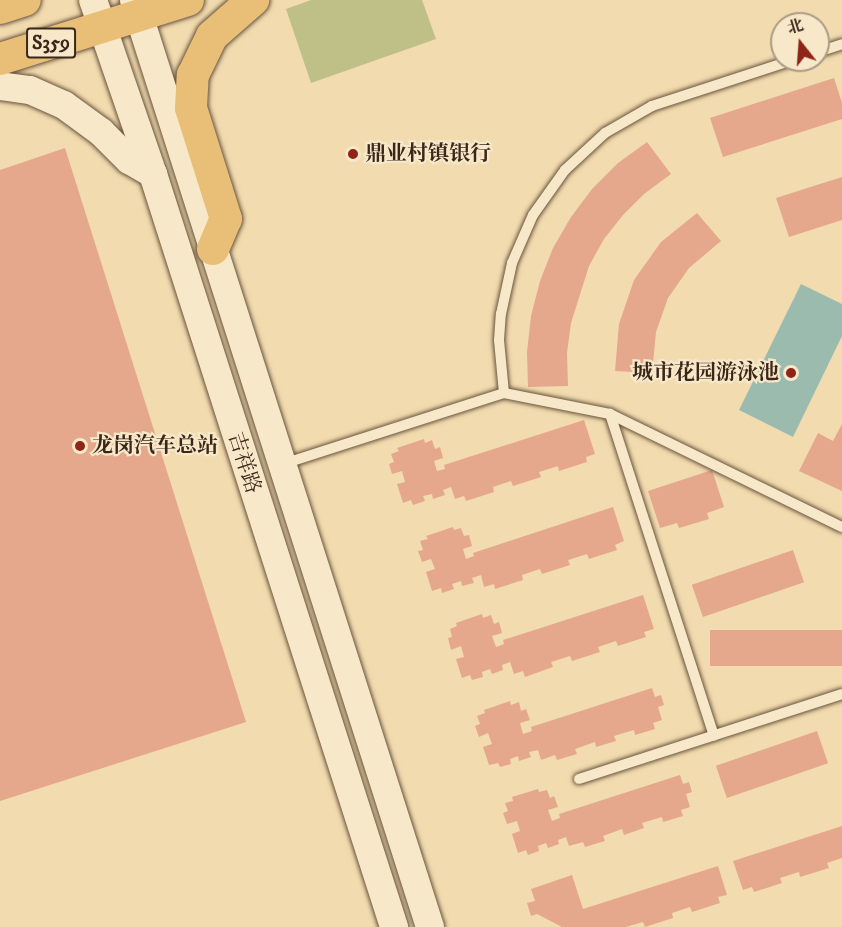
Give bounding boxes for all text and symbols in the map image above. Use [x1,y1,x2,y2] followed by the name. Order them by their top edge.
[770,12,830,72] north arrow
[785,15,806,39] text: 北
[26,26,76,60] road number: S359
[365,141,491,167] place label: 鼎业村镇银行
[346,147,360,161] marker: 鼎业村镇银行
[632,360,779,386] place label: 城市花园游泳池
[784,366,798,380] marker: 城市花园游泳池
[222,429,266,497] street label: 吉祥路
[92,433,218,459] place label: 龙岗汽车总站
[73,439,87,453] marker: 龙岗汽车总站

